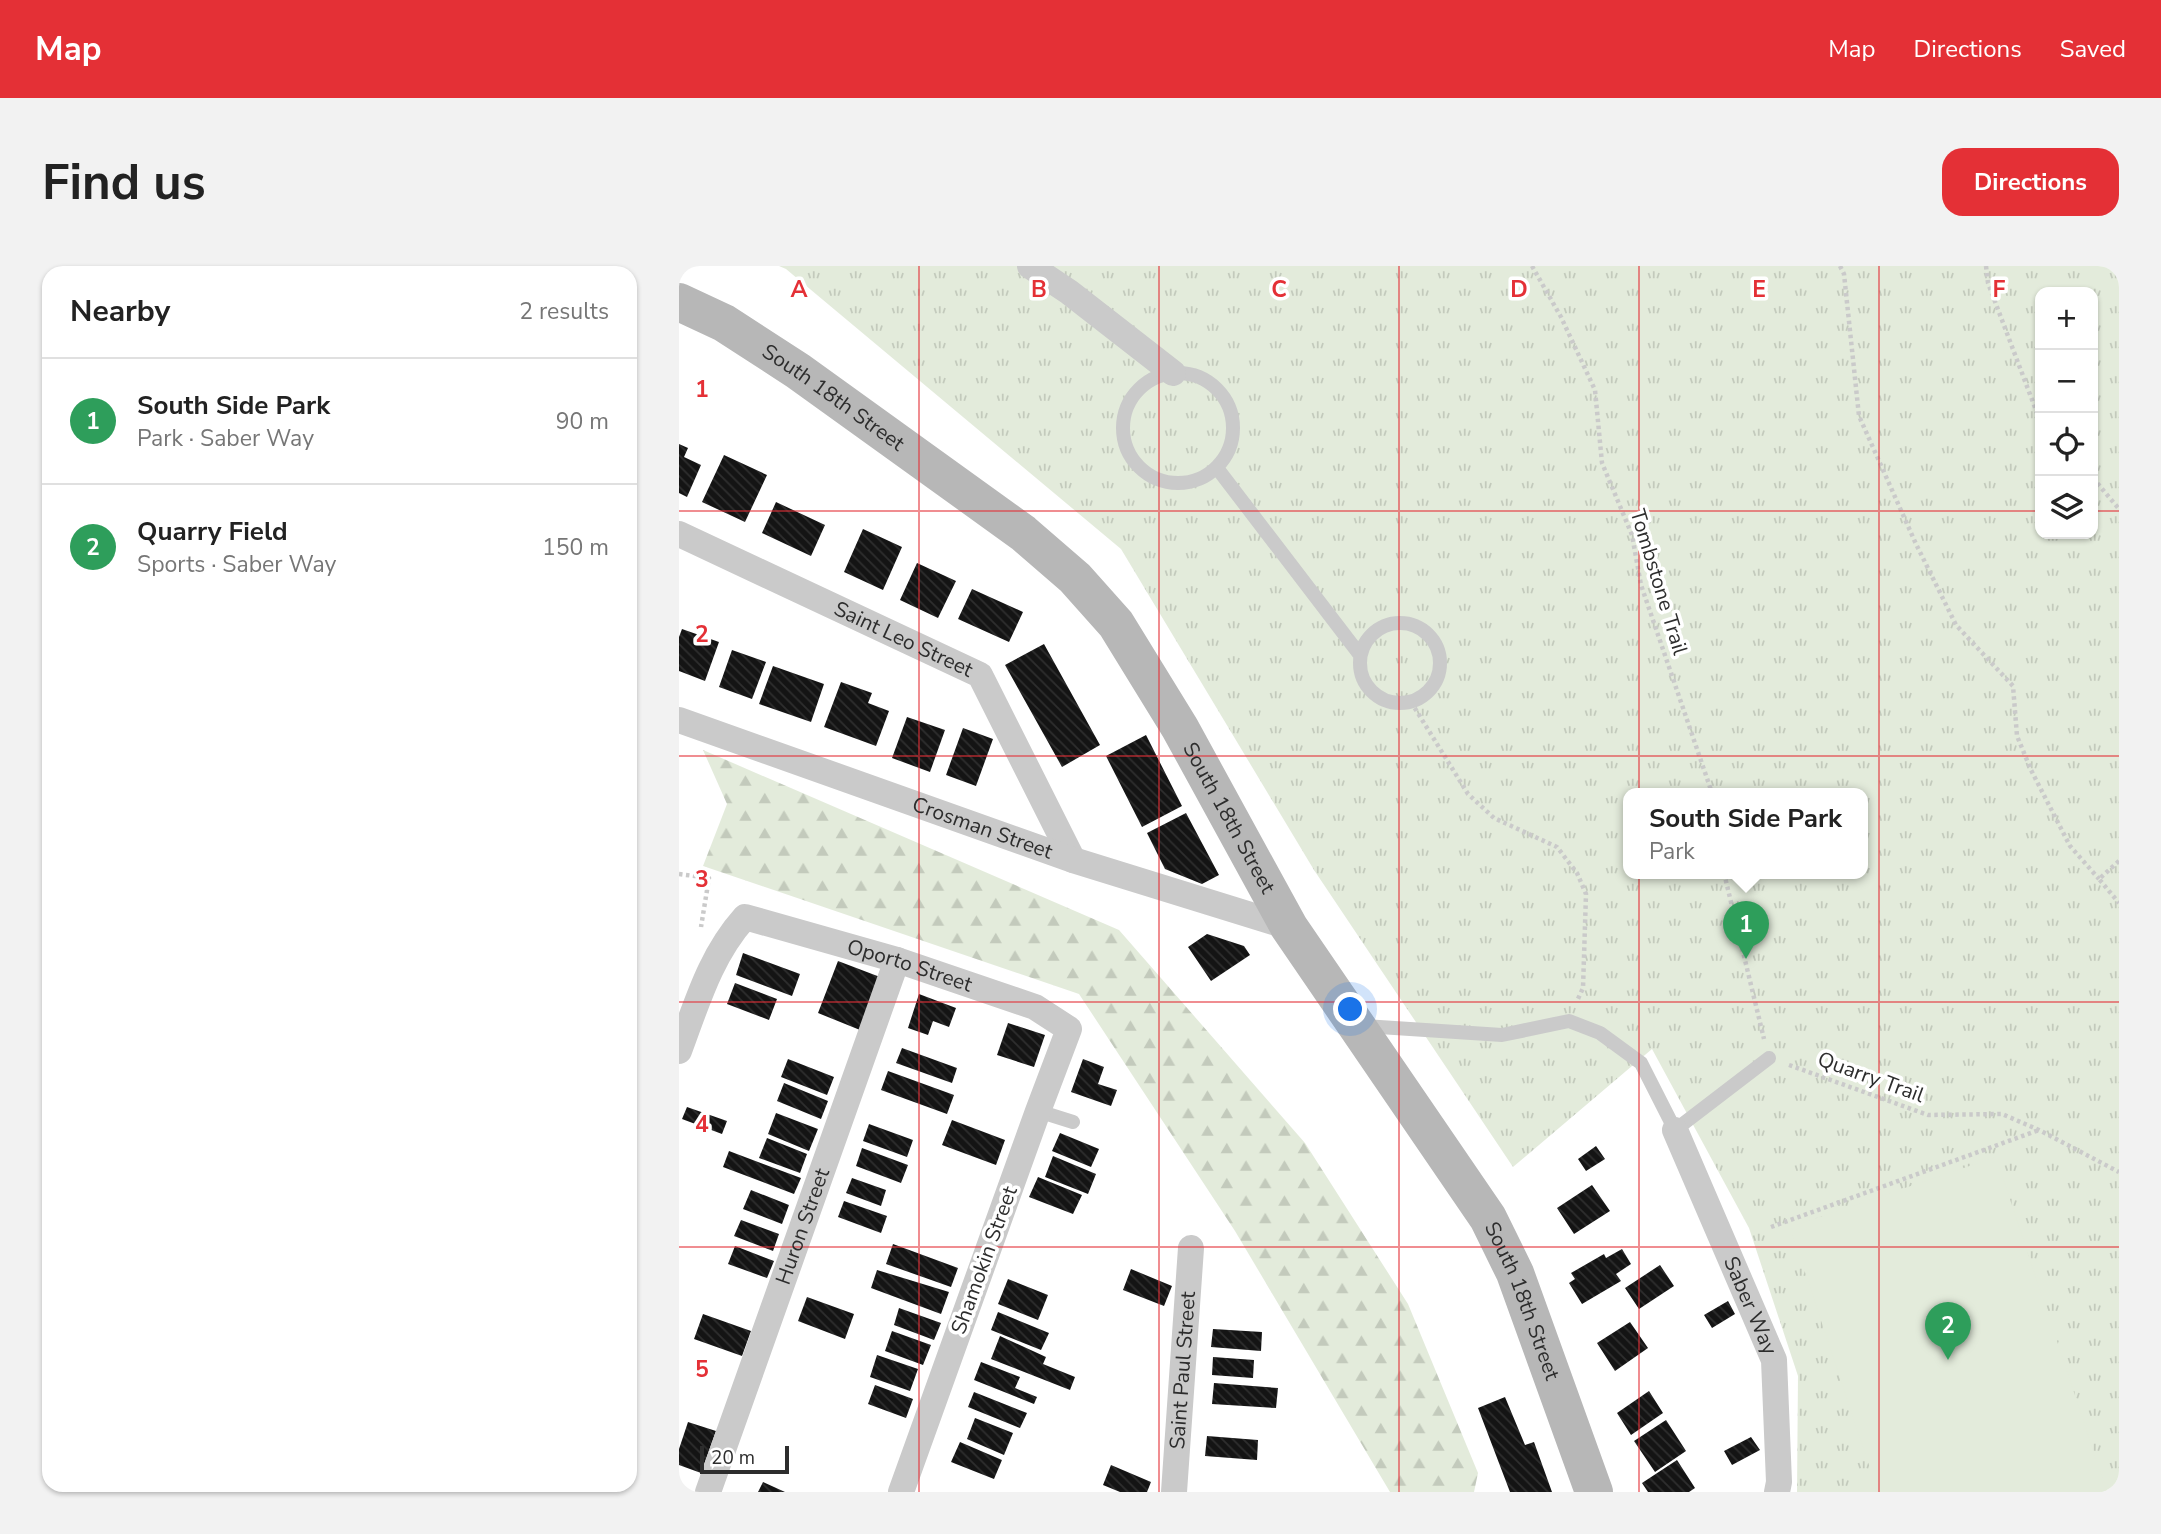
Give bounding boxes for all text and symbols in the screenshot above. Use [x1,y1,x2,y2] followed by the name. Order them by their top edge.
[35,27,102,72] text: Map
[1828,33,1875,65] text: Map
[1913,33,2022,65] text: Directions
[2060,33,2126,65] text: Saved
[1942,148,2119,216] button: Directions
[42,149,206,216] text: Find us
[790,274,808,305] text: A
[1031,274,1047,305] text: B
[1271,274,1287,305] text: C
[1510,274,1528,305] text: D
[1752,274,1766,305] text: E
[1993,274,2006,305] text: F
[2035,287,2098,539] map controls
[2035,287,2098,350] button: +
[70,291,170,332] text: Nearby
[519,296,609,327] text: 2 results
[757,337,911,458] street label: South 18th Street
[2035,350,2098,413] button: −
[695,374,709,405] text: 1
[137,388,330,423] text: South Side Park
[86,406,100,437] text: 1
[556,406,609,437] text: 90 m
[2035,413,2098,476] button: locate
[137,423,314,454] text: Park · Saber Way
[2035,476,2098,539] button: layers
[1624,506,1695,659] street label: Tombstone Trail
[137,514,288,549] text: Quarry Field
[86,532,100,563] text: 2
[542,532,609,563] text: 150 m
[137,549,336,580] text: Sports · Saber Way
[829,595,978,684] street label: Saint Leo Street
[695,619,709,650] text: 2
[1176,737,1282,899] street label: South 18th Street
[1623,788,1868,879] popup
[908,790,1057,866] street label: Crosman Street
[1649,801,1842,836] text: South Side Park
[1649,836,1695,867] text: Park
[695,864,709,895] text: 3
[1723,901,1769,959] pin: 1
[844,933,976,999] street label: Oporto Street
[1333,992,1367,1026] your location
[1814,1045,1929,1109] street label: Quarry Trail
[695,1109,709,1140] text: 4
[769,1164,836,1288] street label: Huron Street
[944,1181,1024,1338] street label: Shamokin Street
[1478,1217,1567,1385] street label: South 18th Street
[1717,1252,1784,1359] street label: Saber Way
[1163,1290,1202,1450] street label: Saint Paul Street
[1925,1302,1971,1360] pin: 2
[695,1354,709,1385] text: 5
[700,1443,789,1475] scale bar
[711,1445,755,1471] text: 20 m

